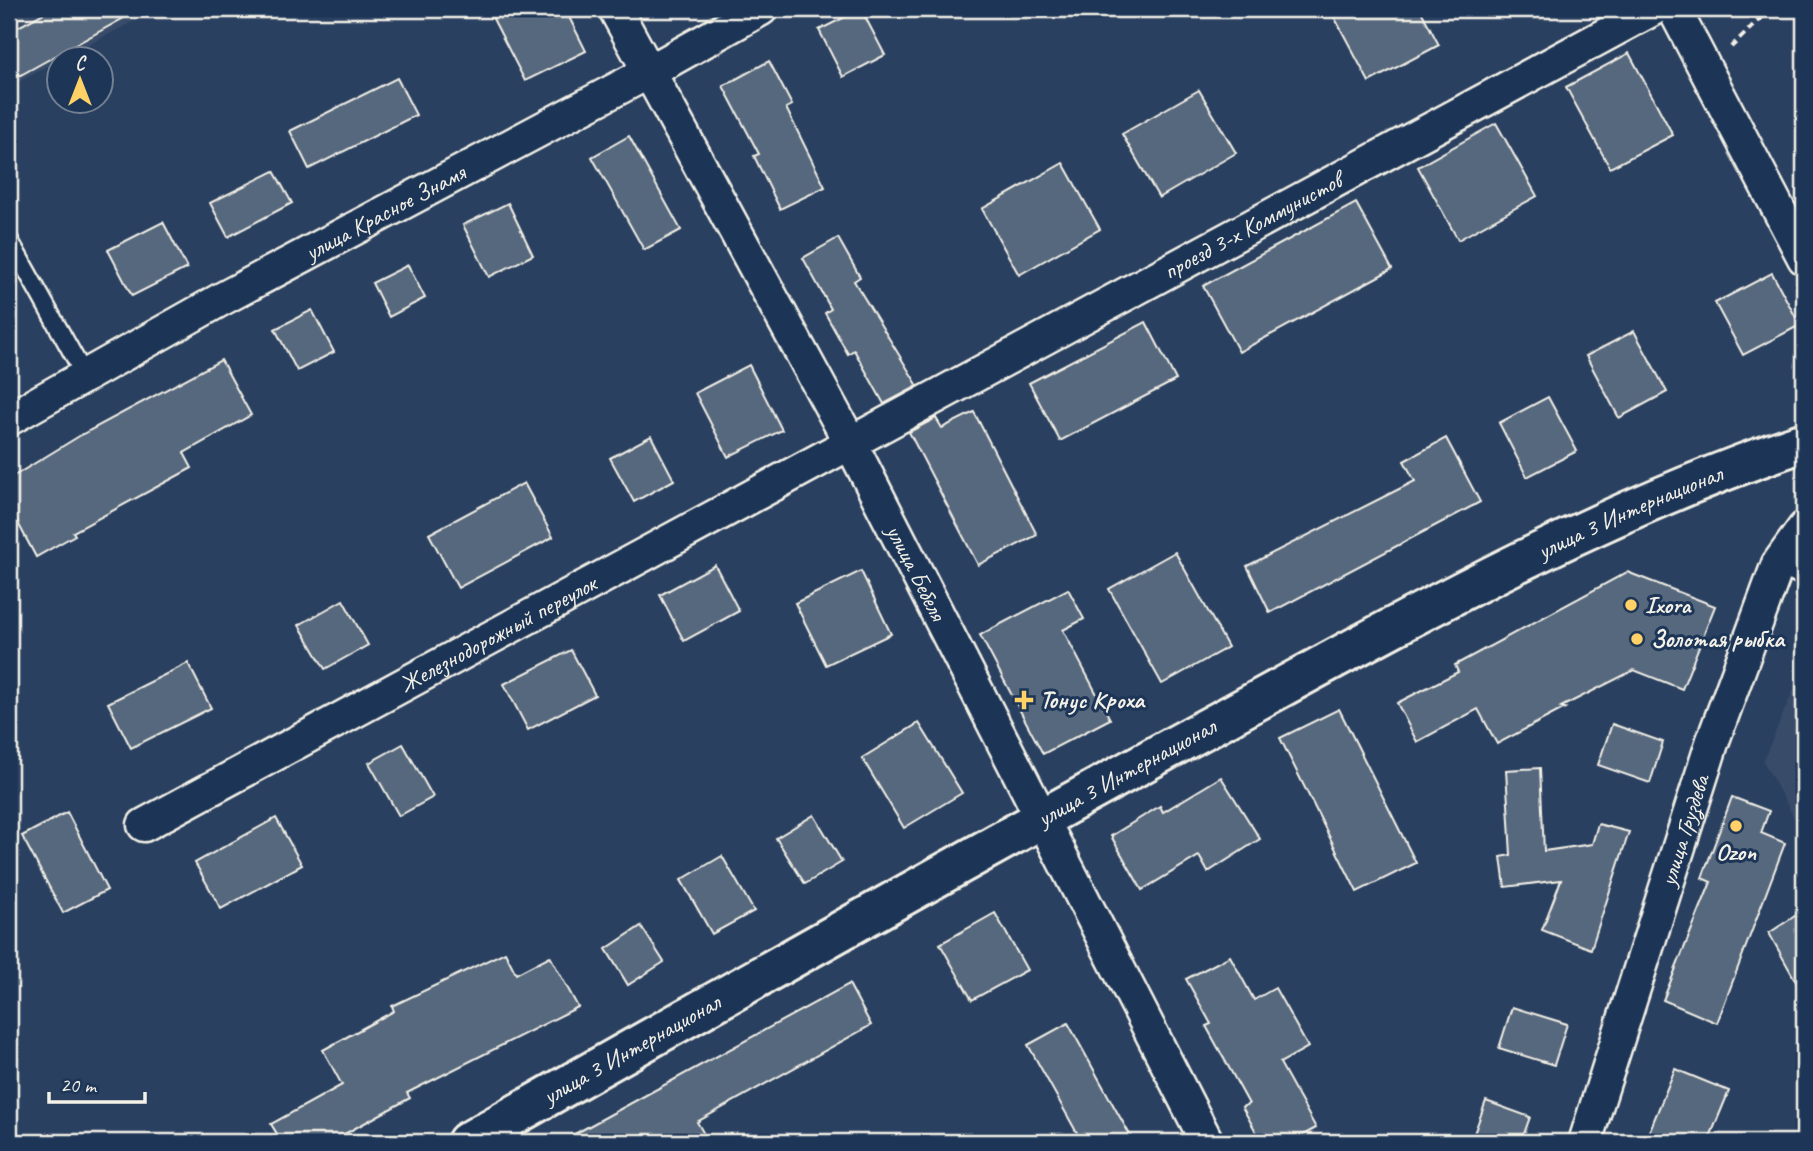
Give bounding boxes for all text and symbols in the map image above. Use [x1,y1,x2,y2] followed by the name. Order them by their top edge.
[46,46,116,116] north arrow
[75,52,87,76] text: С
[298,157,472,268] street label: улица Красное Знамя
[1158,163,1352,286] street label: проезд 3-х Коммунистов
[1531,458,1728,567] street label: улица 3 Интернационал
[879,518,954,627] street label: улица Бебеля
[394,567,603,699] street label: Железнодорожный переулок
[1645,590,1693,620] place label: Ixora
[1623,597,1639,613] marker: Ixora
[1651,624,1786,654] place label: Золотая рыбка
[1629,631,1645,647] marker: Золотая рыбка
[1040,685,1146,715] place label: Тонус Кроха
[1014,690,1034,710] marker: Тонус Кроха
[1030,710,1222,834] street label: улица 3 Интернационал
[1652,769,1717,891] street label: улица Груздева
[1728,818,1744,834] marker: Ozon
[1716,837,1757,867] place label: Ozon
[536,986,727,1112] street label: улица 3 Интернационал
[49,1060,145,1104] scale bar
[60,1072,98,1098] text: 20 m

